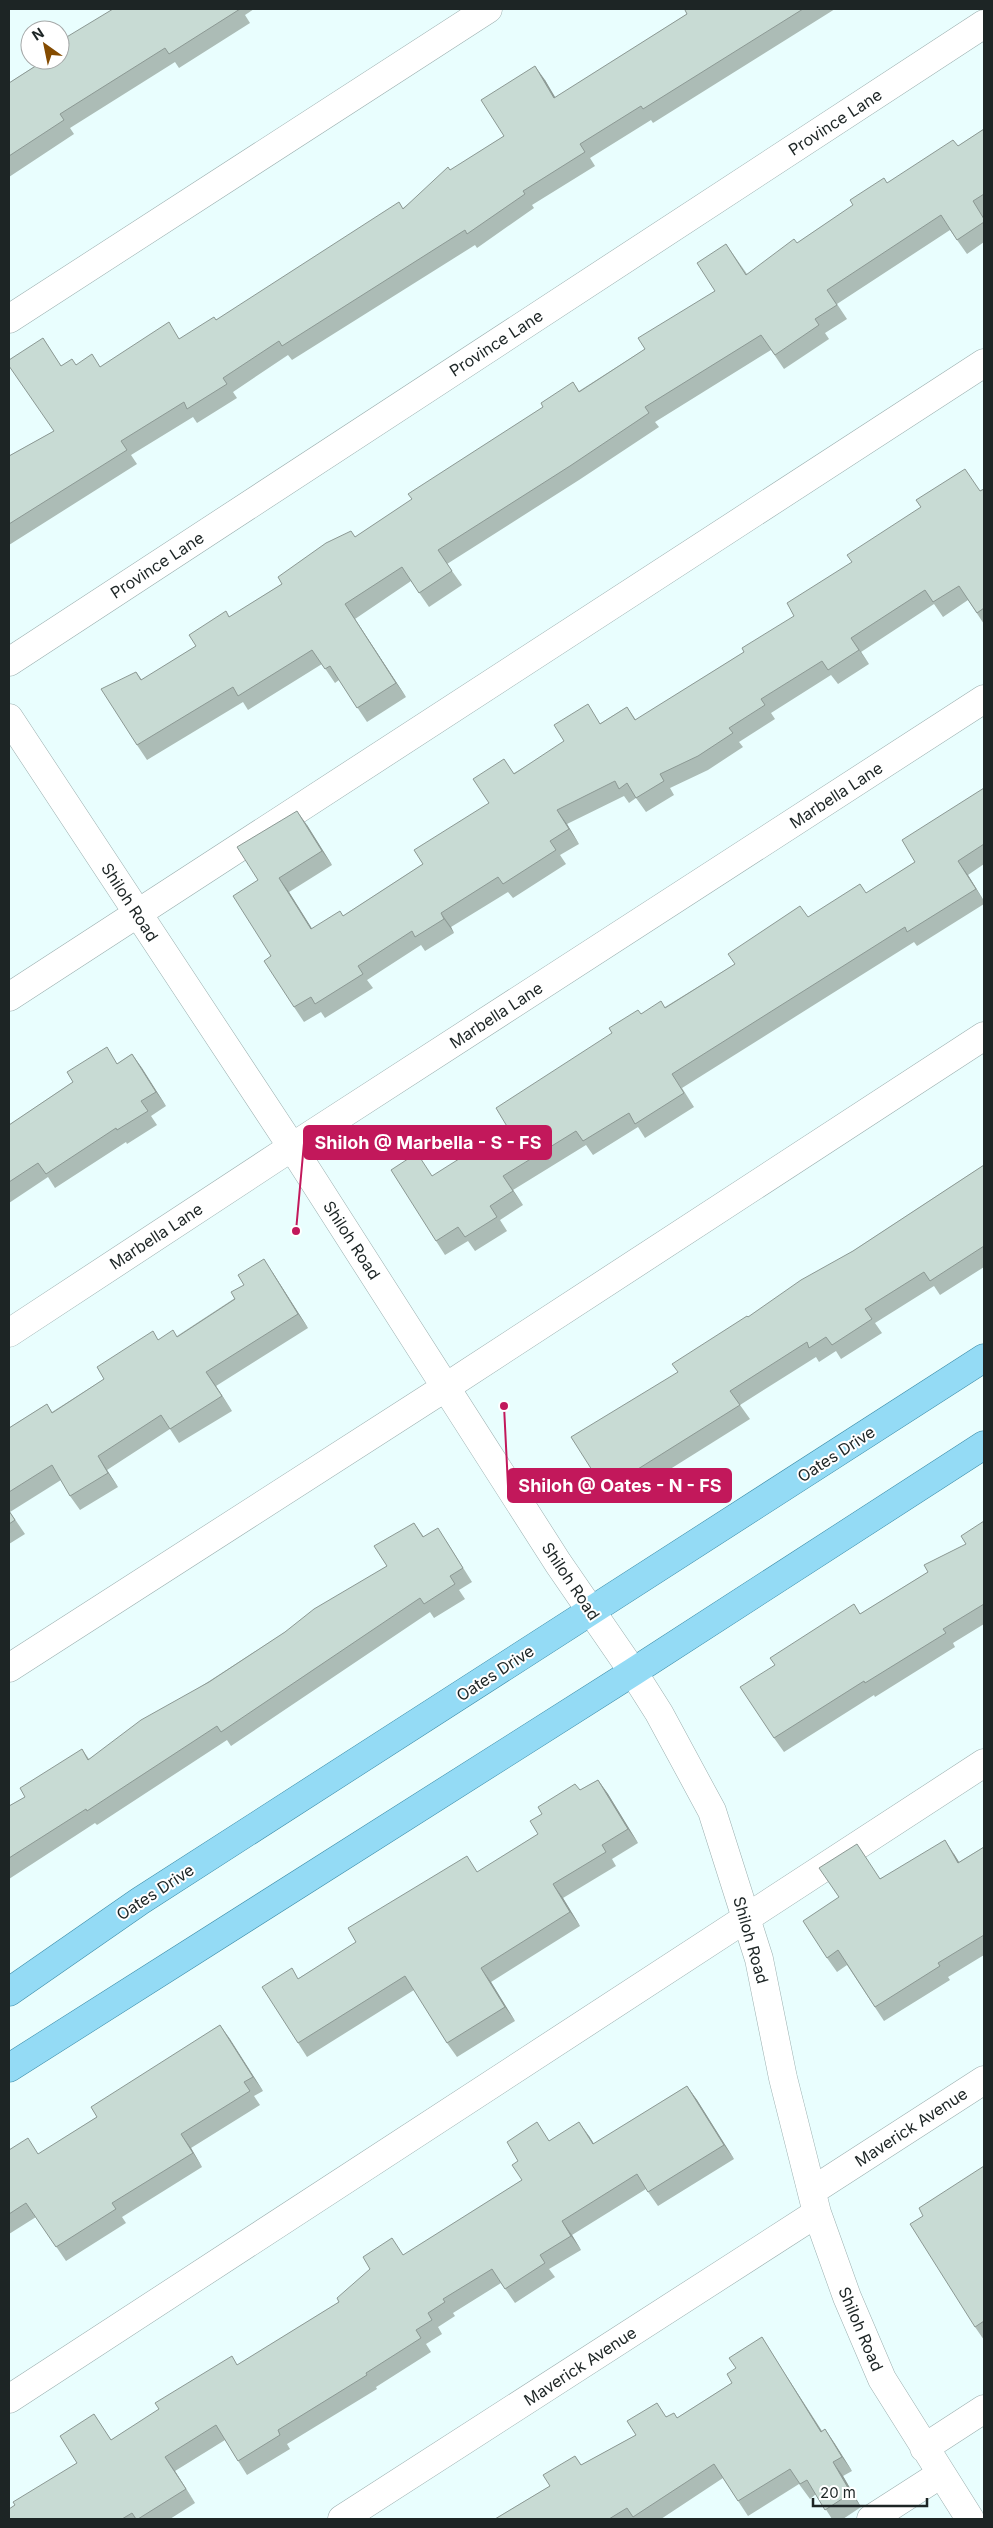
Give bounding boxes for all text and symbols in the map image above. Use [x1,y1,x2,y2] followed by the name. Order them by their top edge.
[20,20,70,70] north arrow
[29,24,47,44] text: N
[785,84,885,160] street label: Province Lane
[446,305,546,381] street label: Province Lane
[107,527,207,603] street label: Province Lane
[786,758,886,832] street label: Marbella Lane
[97,859,163,945] street label: Shiloh Road
[446,978,546,1052] street label: Marbella Lane
[304,1126,551,1159] callout: Shiloh @ Marbella - S - FS
[315,1132,542,1153] text: Shiloh @ Marbella - S - FS
[319,1197,385,1283] street label: Shiloh Road
[106,1199,206,1273] street label: Marbella Lane
[794,1422,878,1486] street label: Oates Drive
[508,1469,731,1502] callout: Shiloh @ Oates - N - FS
[518,1475,722,1496] text: Shiloh @ Oates - N - FS
[538,1538,604,1624] street label: Shiloh Road
[453,1641,537,1705] street label: Oates Drive
[113,1860,197,1924] street label: Oates Drive
[729,1894,773,1986] street label: Shiloh Road
[851,2083,971,2171] street label: Maverick Avenue
[834,2284,888,2374] street label: Shiloh Road
[520,2322,640,2410] street label: Maverick Avenue
[813,2476,927,2508] scale bar
[820,2483,856,2502] text: 20 m

